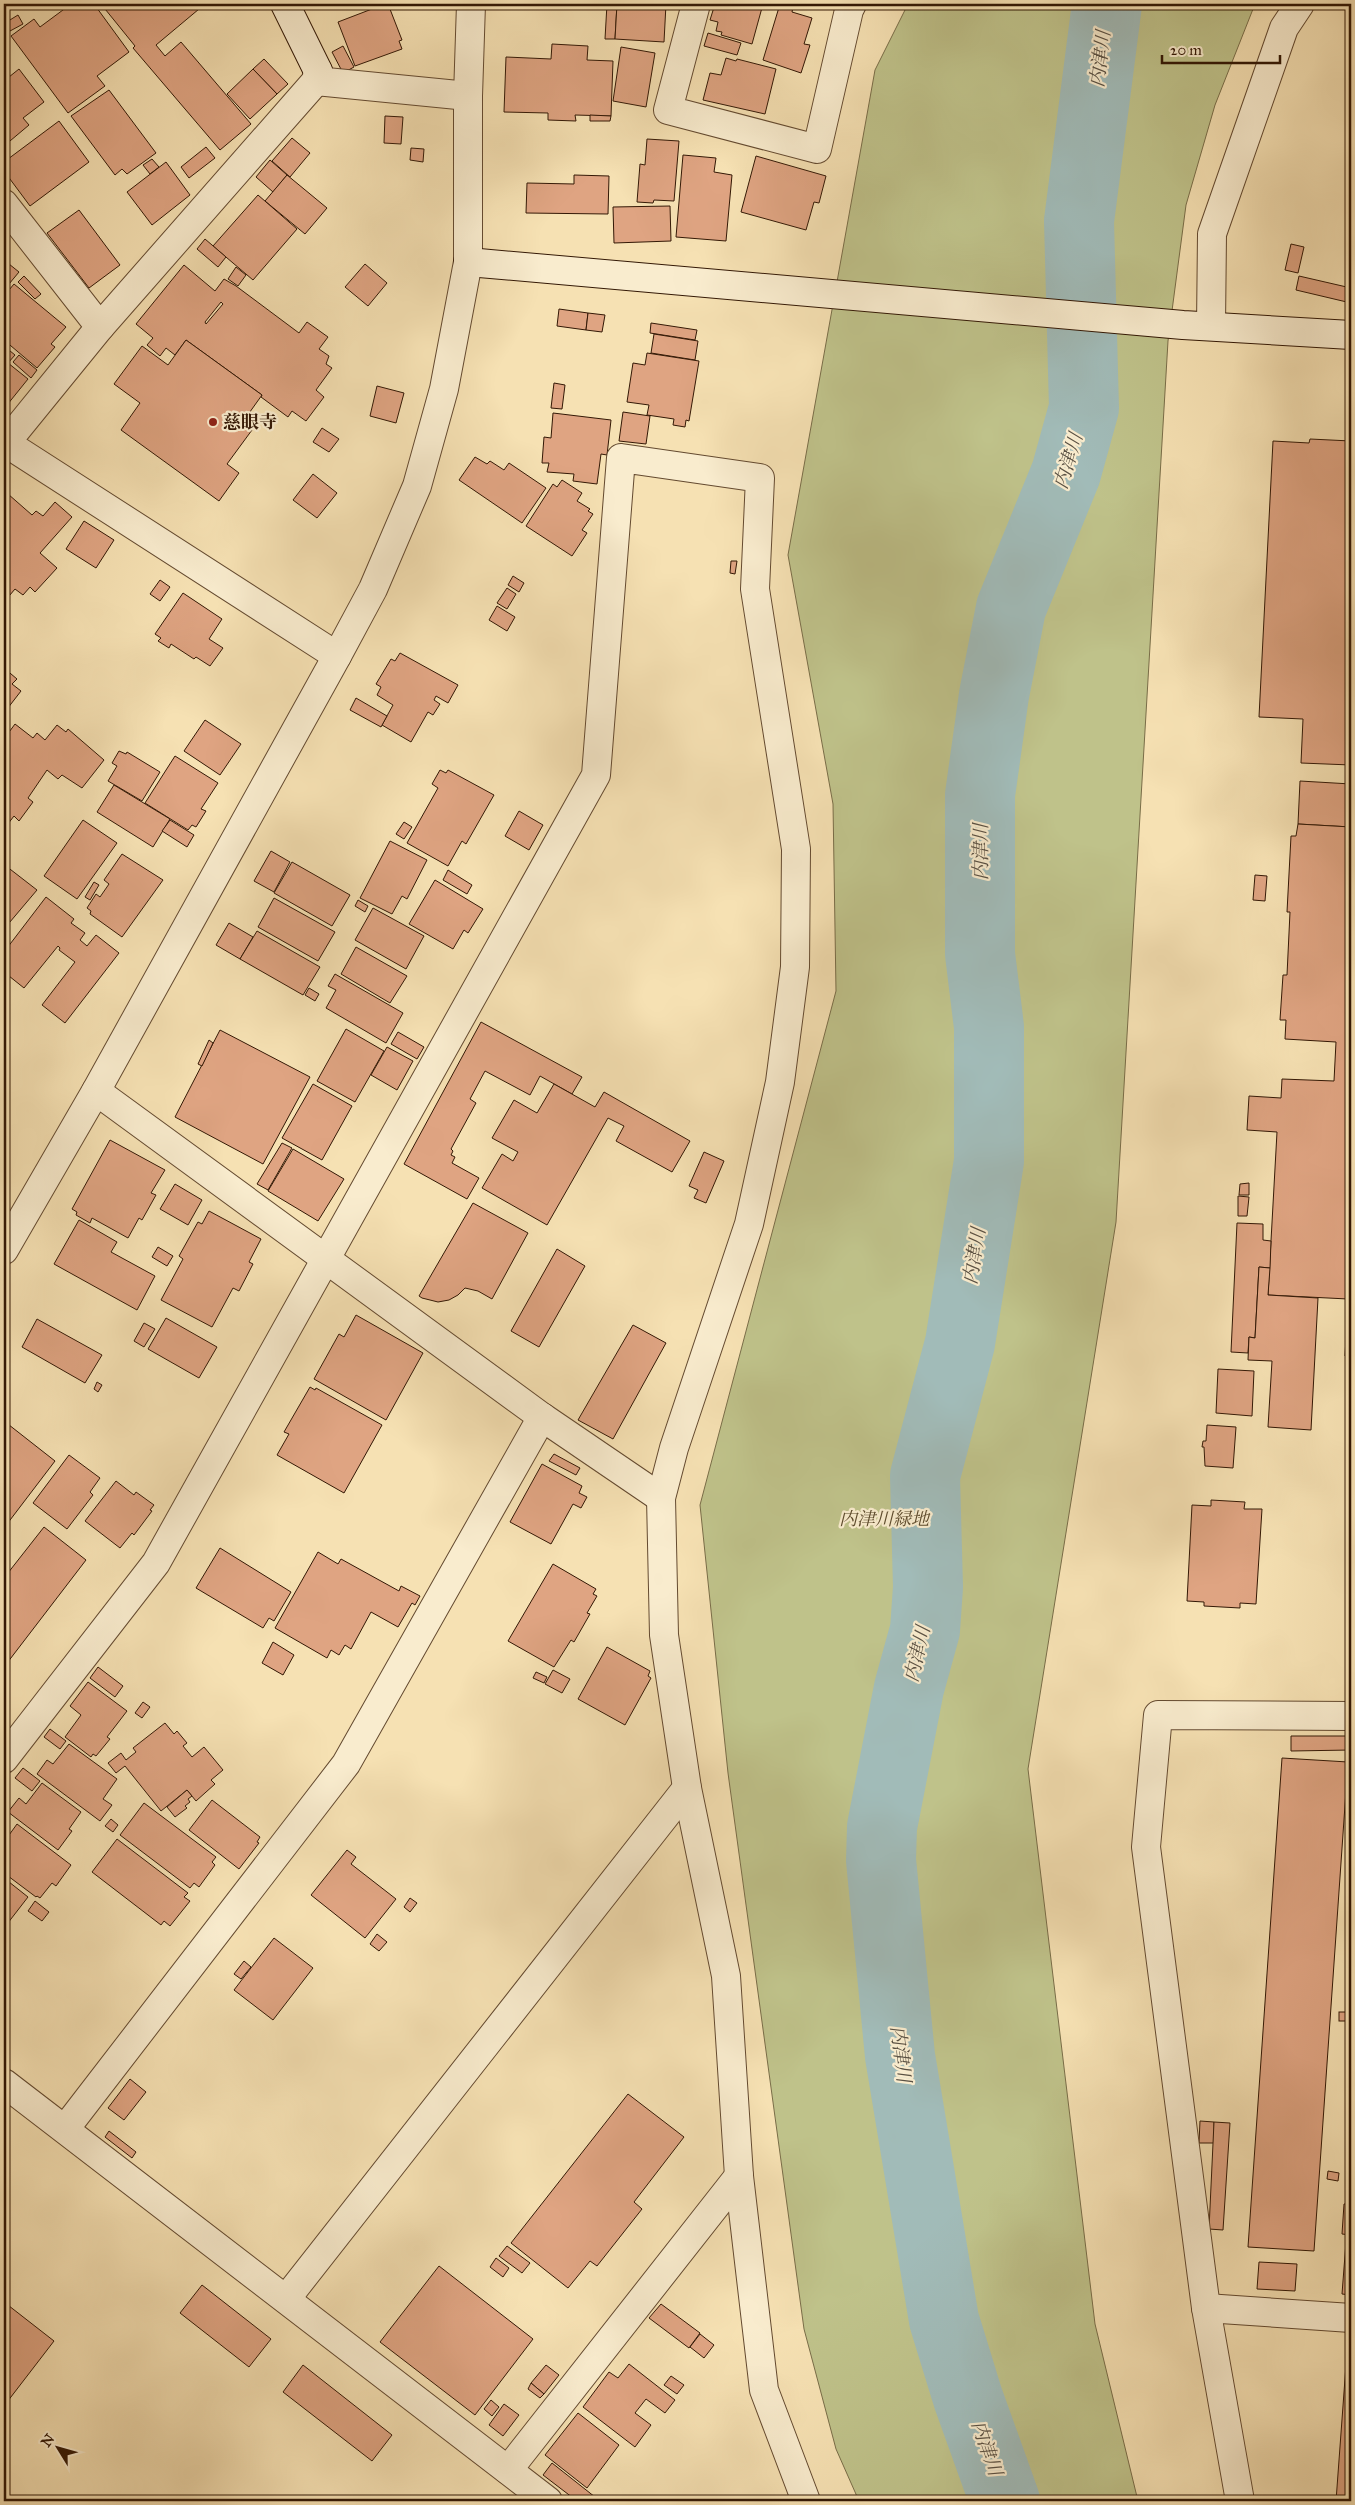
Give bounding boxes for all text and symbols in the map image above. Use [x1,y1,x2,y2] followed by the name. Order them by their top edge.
[1085,27,1115,89] water label: 内津川
[1162,32,1280,64] scale bar
[1170,41,1202,59] text: 20 m
[223,411,277,433] place label: 慈眼寺
[207,416,219,428] marker: 慈眼寺
[1049,428,1088,492] water label: 内津川
[969,822,992,881] water label: 内津川
[958,1224,990,1286] water label: 内津川
[839,1508,931,1530] park label: 内津川緑地
[899,1622,935,1684] water label: 内津川
[886,2024,916,2086] water label: 内津川
[967,2417,1008,2481] water label: 内津川
[32,2422,82,2472] north arrow
[38,2431,58,2450] text: N

